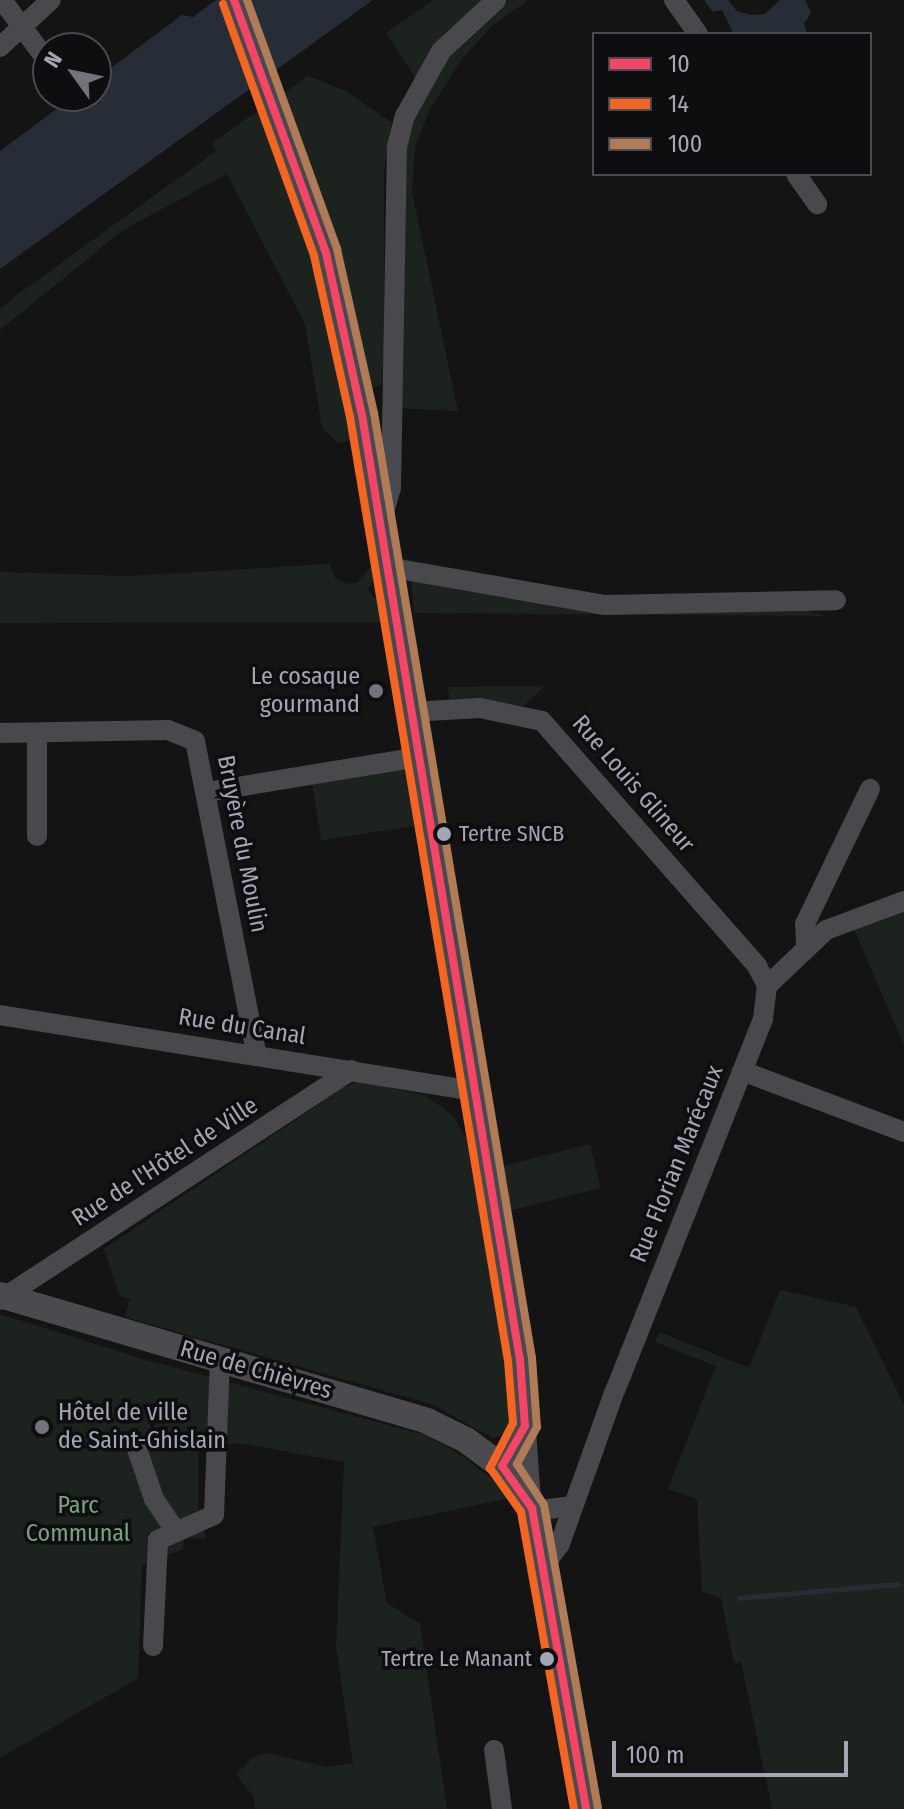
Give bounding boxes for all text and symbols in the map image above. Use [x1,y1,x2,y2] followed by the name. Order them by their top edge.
[32,32,112,112] north arrow
[592,32,872,176] legend
[38,47,68,73] text: N
[668,50,690,78] text: 10
[668,90,689,118] text: 14
[668,130,702,158] text: 100
[251,663,360,719] place label: Le cosaque gourmand
[367,682,385,700] marker: Le cosaque gourmand
[566,710,700,858] street label: Rue Louis Glineur
[211,753,273,935] street label: Bruyère du Moulin
[459,821,564,847] place label: Tertre SNCB
[436,826,452,842] marker: Tertre SNCB
[176,1003,308,1051] street label: Rue du Canal
[624,1061,730,1267] street label: Rue Florian Marécaux
[67,1091,263,1233] street label: Rue de l'Hôtel de Ville
[177,1335,335,1405] street label: Rue de Chièvres
[58,1399,226,1455] place label: Hôtel de ville de Saint-Ghislain
[33,1418,51,1436] marker: Hôtel de ville de Saint-Ghislain
[26,1492,130,1548] park label: Parc Communal
[381,1646,532,1672] place label: Tertre Le Manant
[539,1651,555,1667] marker: Tertre Le Manant
[616,1725,852,1775] scale bar
[626,1741,684,1769] text: 100 m

